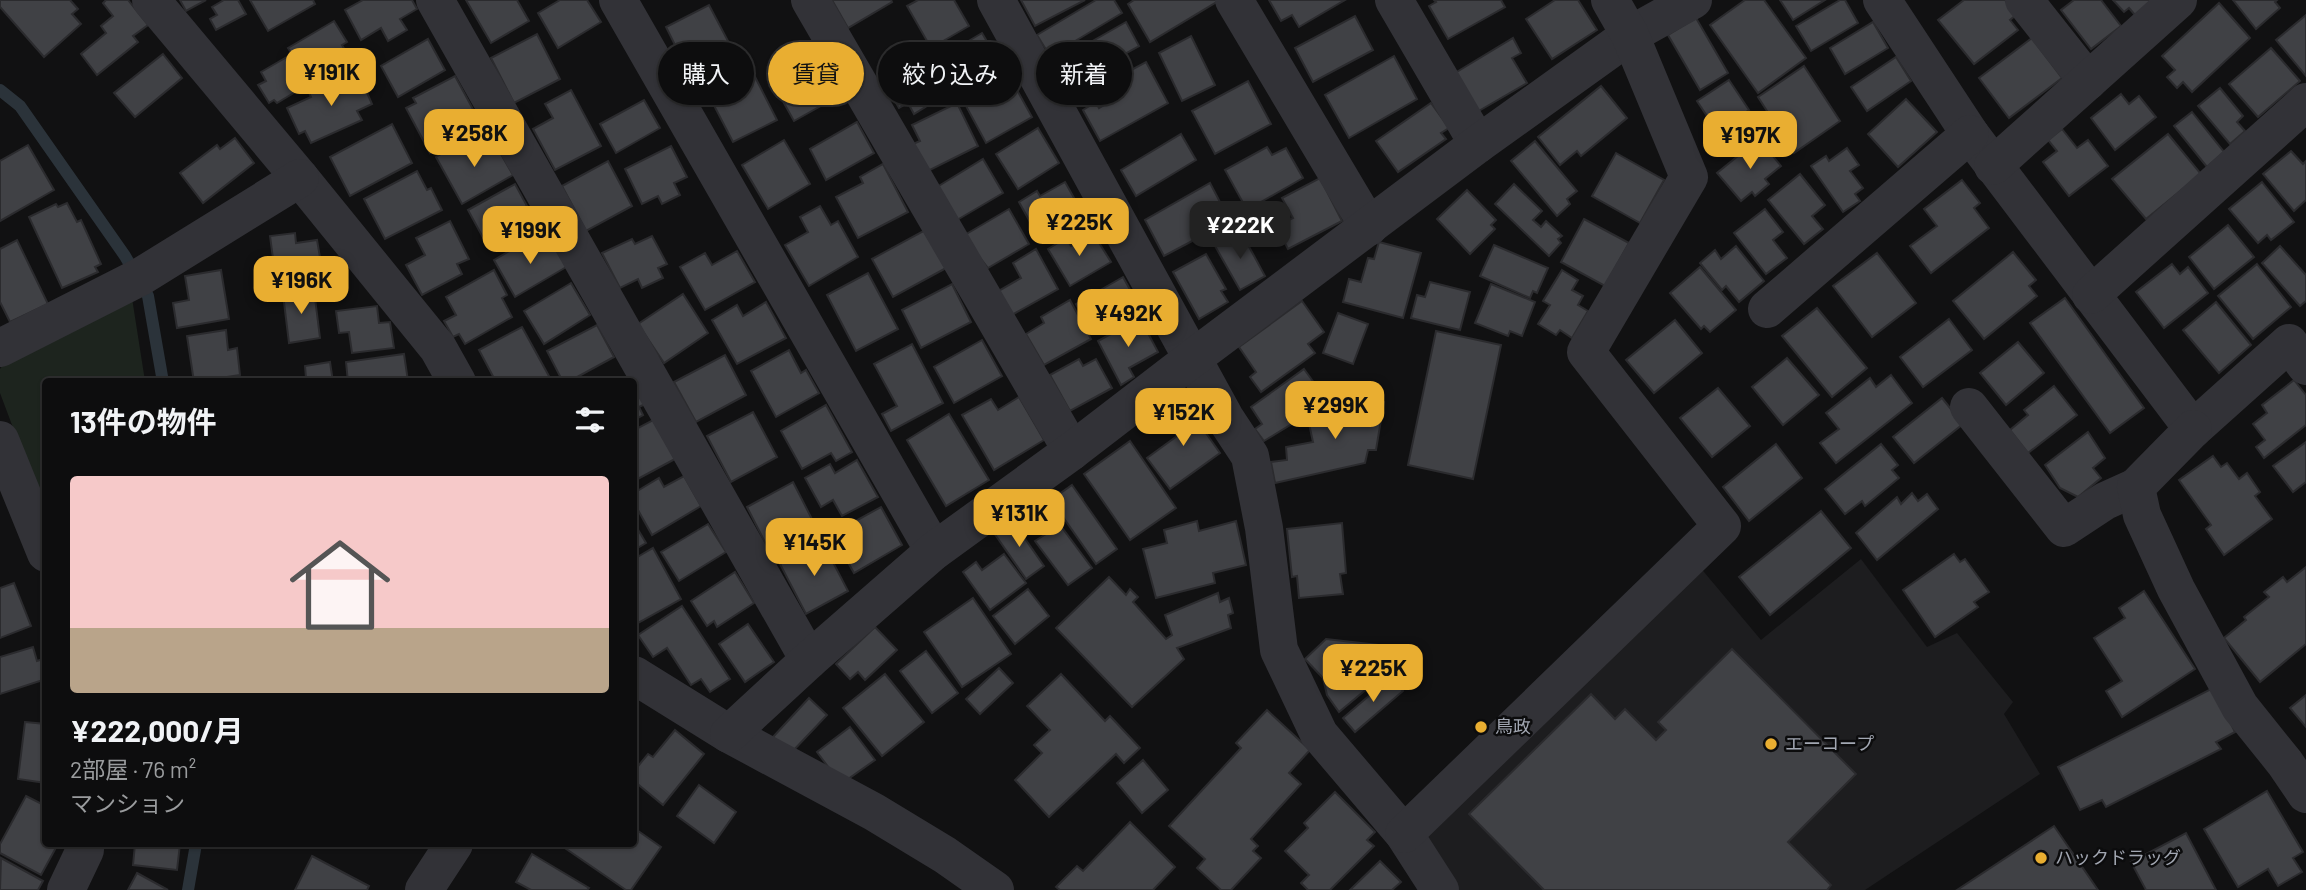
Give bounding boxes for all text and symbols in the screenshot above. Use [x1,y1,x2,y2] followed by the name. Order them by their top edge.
[658,42,754,105] chip: 購入
[768,42,864,105] chip: 賃貸
[878,42,1022,105] chip: 絞り込み
[1036,42,1132,105] chip: 新着
[282,48,380,108] pin: ¥191K
[302,57,360,85] text: ¥191K
[425,110,523,169] pin: ¥258K
[1701,111,1799,171] pin: ¥197K
[440,118,508,146] text: ¥258K
[1719,120,1781,148] text: ¥197K
[1030,198,1128,258] pin: ¥225K
[1191,202,1289,261] pin: ¥222K
[481,206,579,266] pin: ¥199K
[1045,207,1113,235] text: ¥225K
[1206,210,1274,238] text: ¥222K
[499,215,561,243] text: ¥199K
[252,256,350,316] pin: ¥196K
[270,265,332,293] text: ¥196K
[1079,290,1177,349] pin: ¥492K
[1093,298,1163,326] text: ¥492K
[1286,382,1384,441] pin: ¥299K
[1134,388,1232,448] pin: ¥152K
[1301,390,1369,418] text: ¥299K
[1151,397,1215,425] text: ¥152K
[571,401,609,439] icon: filters
[70,403,217,439] text: 13件の物件
[970,490,1068,549] pin: ¥131K
[990,498,1048,526] text: ¥131K
[765,518,863,578] pin: ¥145K
[277,522,403,648] icon: home
[782,527,846,555] text: ¥145K
[1324,644,1422,704] pin: ¥225K
[1339,653,1407,681] text: ¥225K
[70,712,244,748] text: ¥222,000/月
[1495,715,1531,737] place label: 鳥政
[1473,719,1489,735] marker: 鳥政
[1785,732,1874,754] place label: エーコープ
[1763,736,1779,752] marker: エーコープ
[70,755,196,783] text: 2部屋 · 76 m²
[70,789,185,817] text: マンション
[2055,846,2181,868] place label: ハックドラッグ
[2033,850,2049,866] marker: ハックドラッグ

